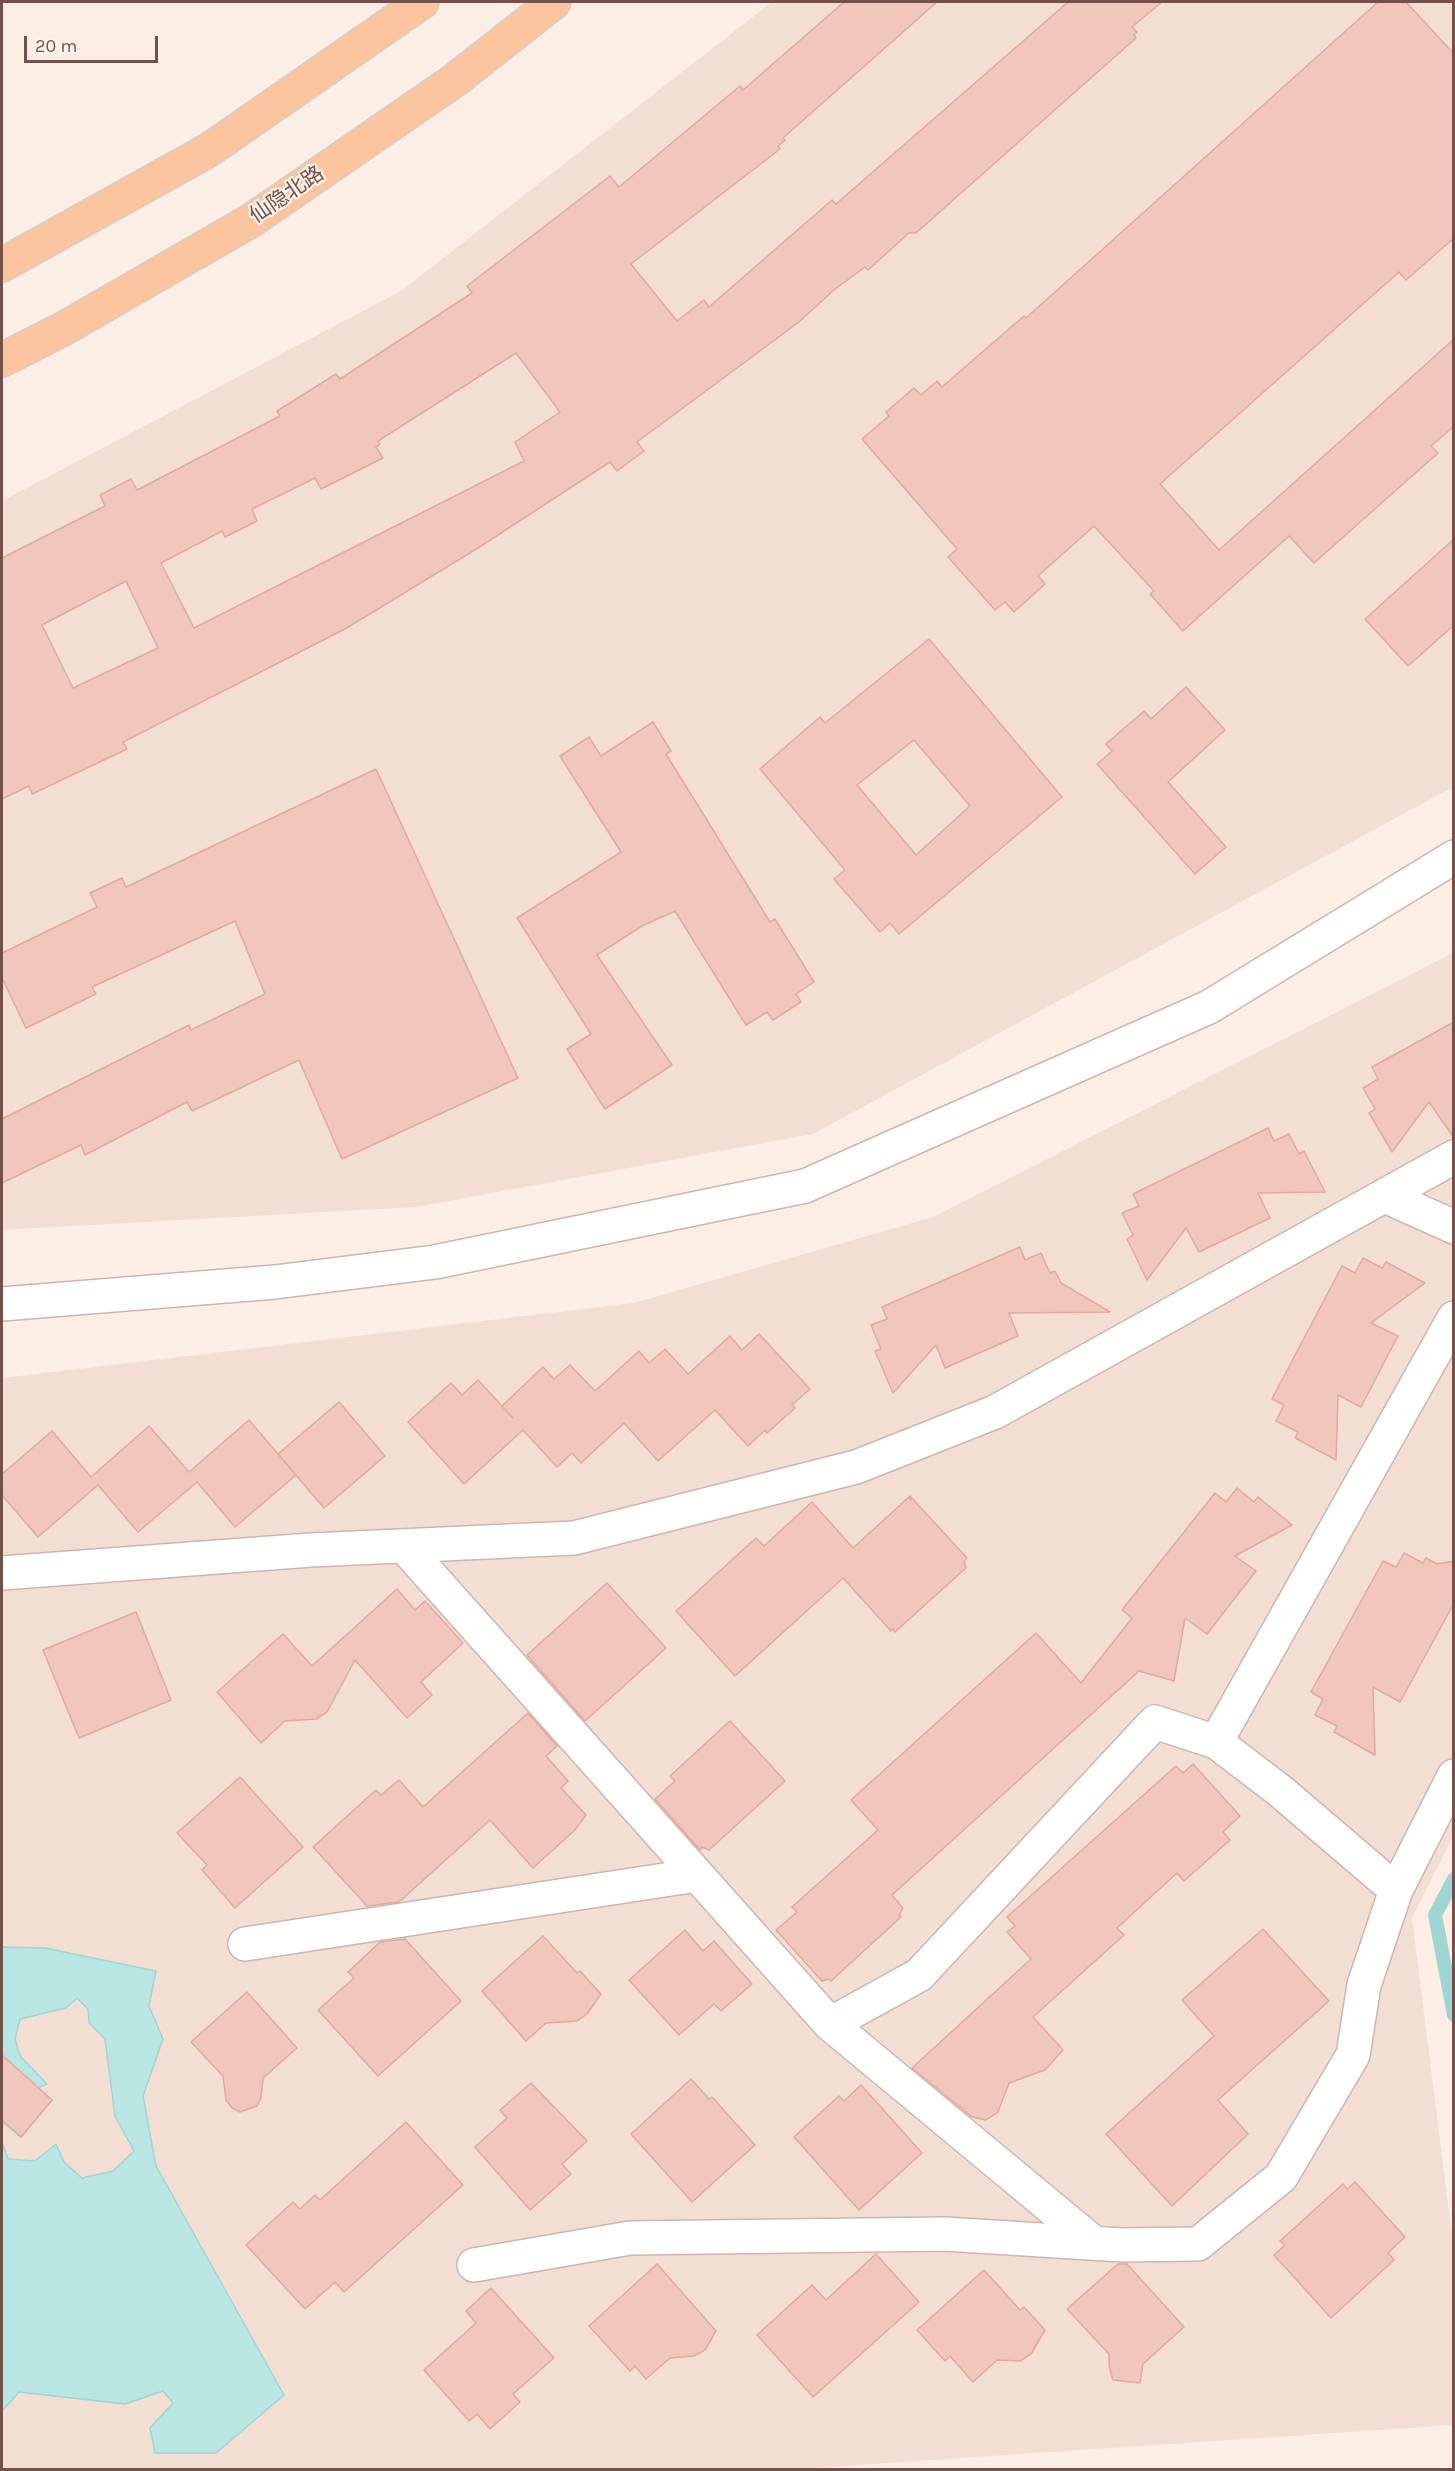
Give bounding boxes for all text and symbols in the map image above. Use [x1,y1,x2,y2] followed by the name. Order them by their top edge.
[27,24,160,62] scale bar
[35,35,77,57] text: 20 m
[245,161,329,229] street label: 仙隐北路

